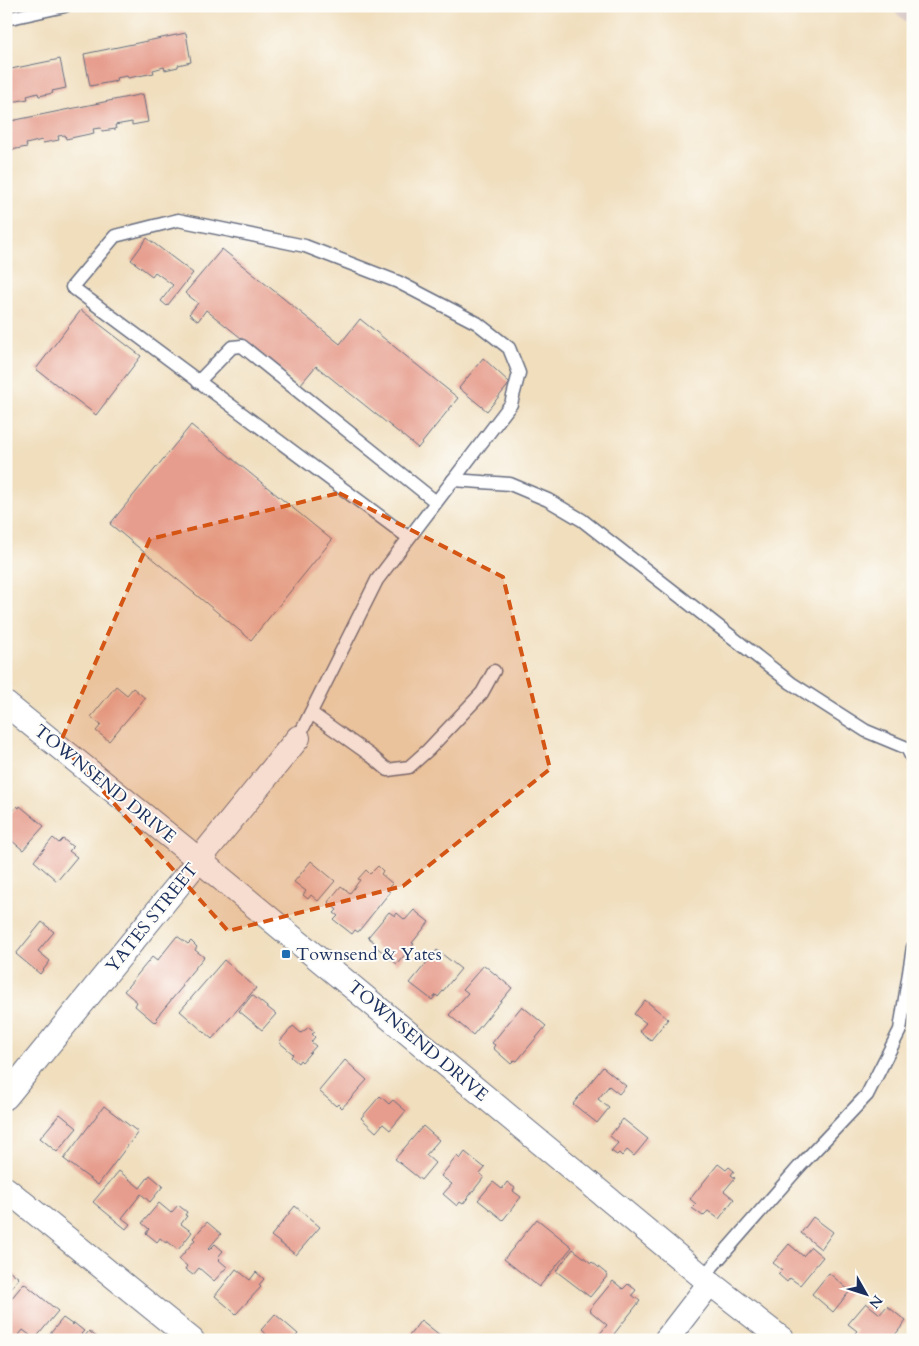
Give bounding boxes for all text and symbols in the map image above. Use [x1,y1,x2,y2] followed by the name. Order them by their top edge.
[29,719,181,849] street label: TOWNSEND DRIVE
[100,858,204,978] street label: YATES STREET
[296,942,442,967] place label: Townsend & Yates
[280,948,292,960] marker: Townsend & Yates
[342,975,494,1107] street label: TOWNSEND DRIVE
[842,1268,892,1318] north arrow
[865,1291,887,1313] text: N

